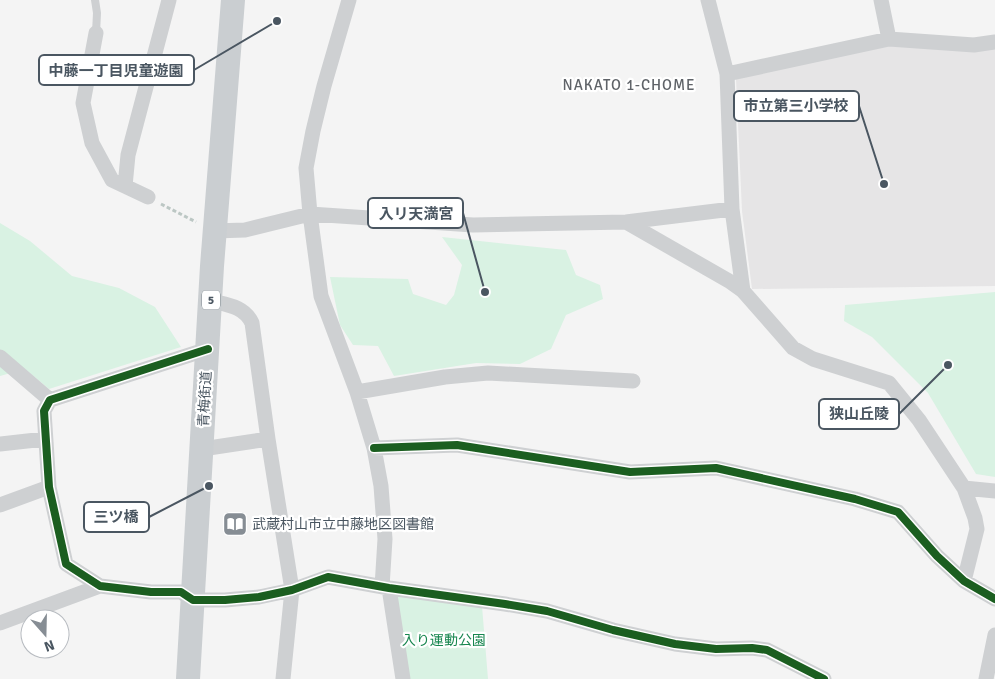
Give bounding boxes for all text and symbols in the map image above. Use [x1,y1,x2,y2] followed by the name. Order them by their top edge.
[39,55,194,85] callout: 中藤一丁目児童遊園
[48,62,184,80] text: 中藤一丁目児童遊園
[562,76,696,94] district label: NAKATO 1-CHOME
[734,91,859,121] callout: 市立第三小学校
[743,97,849,115] text: 市立第三小学校
[368,198,463,228] callout: 入リ天満宮
[378,205,454,223] text: 入リ天満宮
[202,290,220,310] road number: 5
[195,371,215,427] street label: 青梅街道
[819,399,899,429] callout: 狭山丘陵
[829,405,889,423] text: 狭山丘陵
[84,502,149,532] callout: 三ツ橋
[93,508,139,526] text: 三ツ橋
[222,511,248,537] library icon: 武蔵村山市立中藤地区図書館
[252,516,434,533] place label: 武蔵村山市立中藤地区図書館
[20,609,70,659] north arrow
[402,632,486,649] park label: 入り運動公園
[42,636,57,655] text: N

